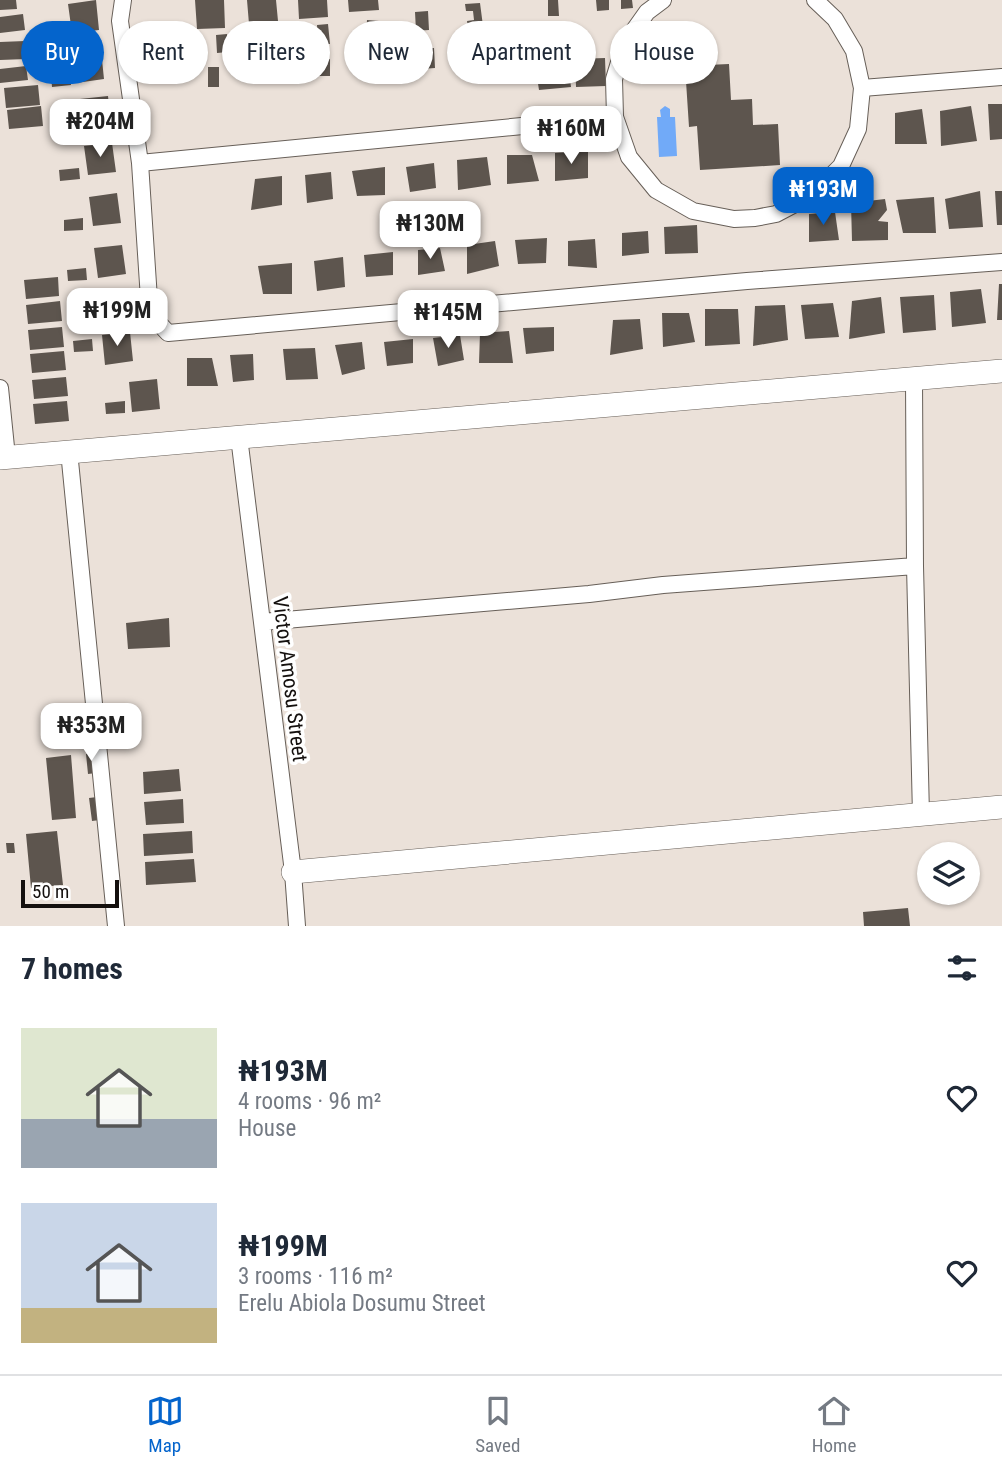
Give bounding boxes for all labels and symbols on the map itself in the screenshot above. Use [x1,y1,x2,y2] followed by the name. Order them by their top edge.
[51,100,149,159] pin: ₦204M
[522,106,620,166] pin: ₦160M
[774,168,872,227] pin: ₦193M
[381,202,479,261] pin: ₦130M
[68,288,166,348] pin: ₦199M
[399,290,497,350] pin: ₦145M
[268,595,312,763] street label: Victor Amosu Street
[42,704,140,763] pin: ₦353M
[21,877,119,909] scale bar

